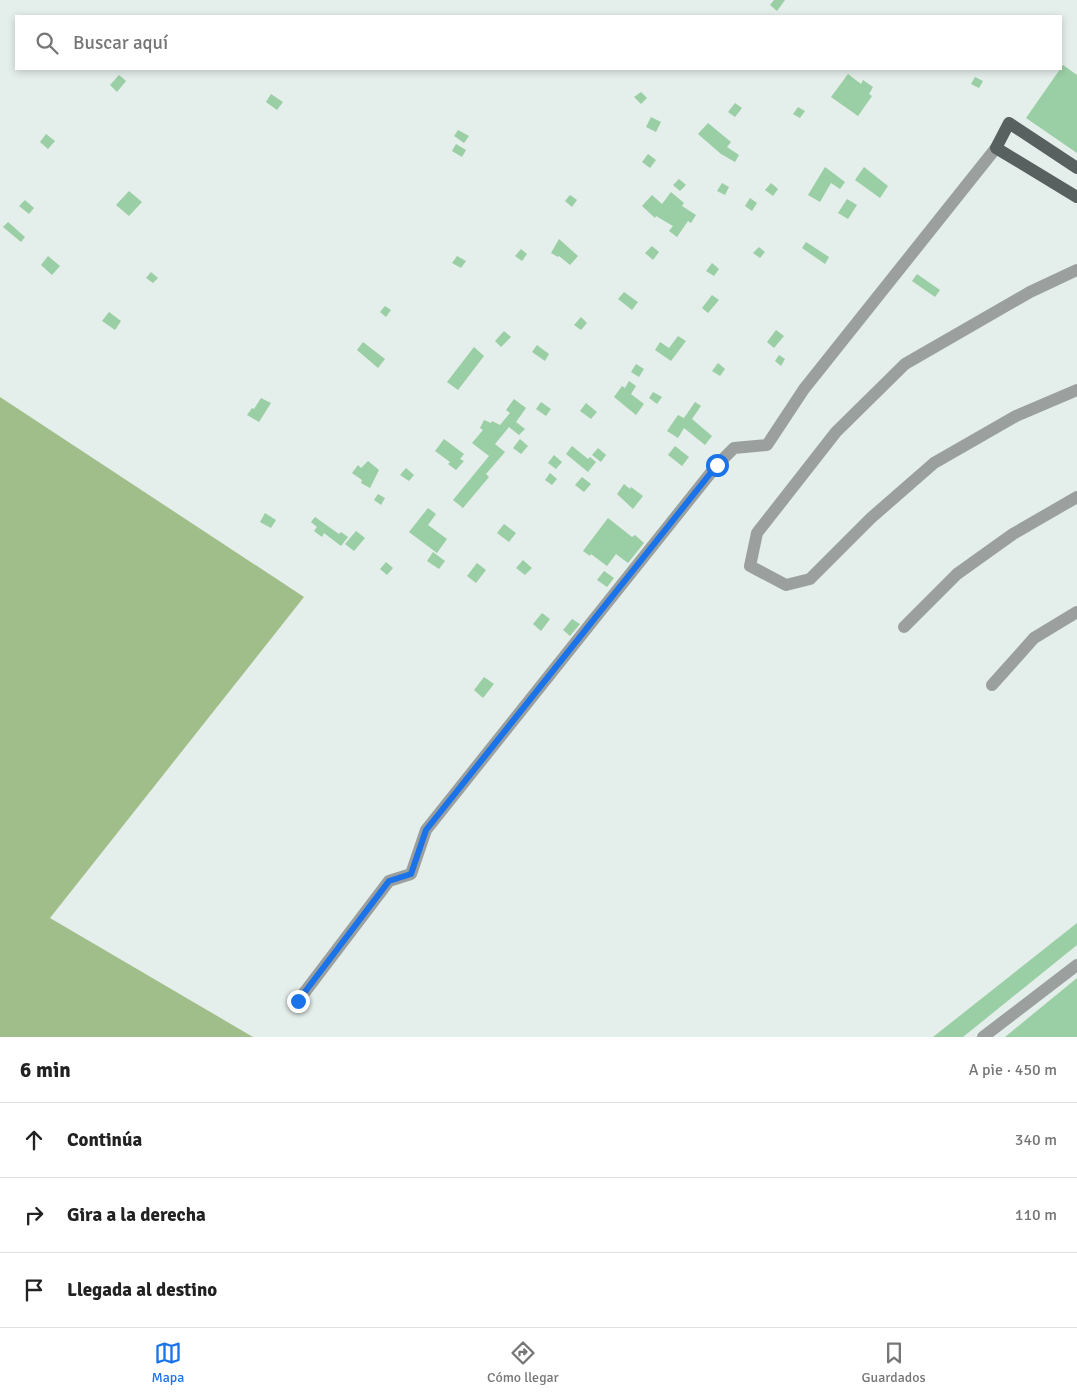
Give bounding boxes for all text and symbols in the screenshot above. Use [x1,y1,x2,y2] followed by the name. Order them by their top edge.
[15,15,1062,70] search box
[33,29,61,57] icon: search
[73,31,168,55] text: Buscar aquí
[706,454,729,477] route start
[287,990,310,1013] route end
[20,1057,71,1083] text: 6 min
[969,1060,1057,1080] text: A pie · 450 m
[20,1126,48,1154] icon: ahead
[67,1128,142,1152] text: Continúa
[1015,1130,1057,1150] text: 340 m
[20,1201,48,1229] icon: right
[67,1203,206,1227] text: Gira a la derecha
[1015,1205,1057,1225] text: 110 m
[20,1276,48,1304] icon: arrive
[67,1278,217,1302] text: Llegada al destino
[151,1339,184,1386] tab: Mapa
[487,1339,559,1386] tab: Cómo llegar
[862,1339,926,1386] tab: Guardados

